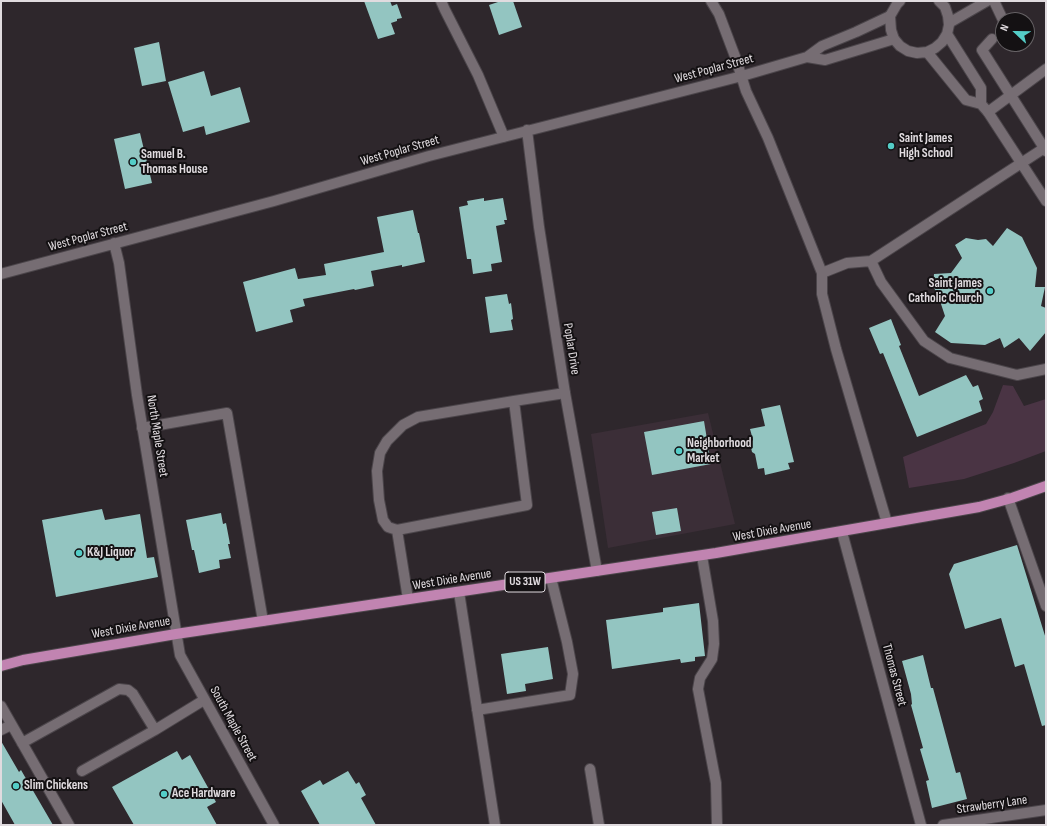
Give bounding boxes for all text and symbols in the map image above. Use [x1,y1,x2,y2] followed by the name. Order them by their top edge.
[995,12,1035,52] north arrow
[997,23,1011,33] text: N
[673,51,755,87] street label: West Poplar Street
[899,131,953,162] place label: Saint James High School
[359,132,441,170] street label: West Poplar Street
[886,141,896,151] marker: Saint James High School
[141,147,208,178] place label: Samuel B. Thomas House
[128,157,138,167] marker: Samuel B. Thomas House
[47,219,129,255] street label: West Poplar Street
[908,276,982,307] place label: Saint James Catholic Church
[985,286,995,296] marker: Saint James Catholic Church
[559,322,583,376] street label: Poplar Drive
[143,394,171,478] street label: North Maple Street
[687,436,752,467] place label: Neighborhood Market
[674,446,684,456] marker: Neighborhood Market
[732,516,812,546] street label: West Dixie Avenue
[87,545,134,561] place label: K&J Liquor
[74,548,84,558] marker: K&J Liquor
[412,566,492,594] street label: West Dixie Avenue
[505,572,545,592] road number: US 31W
[91,613,171,643] street label: West Dixie Avenue
[878,642,910,708] street label: Thomas Street
[206,684,260,764] street label: South Maple Street
[24,778,88,794] place label: Slim Chickens
[11,781,21,791] marker: Slim Chickens
[172,786,236,802] place label: Ace Hardware
[159,789,169,799] marker: Ace Hardware
[956,792,1028,818] street label: Strawberry Lane

